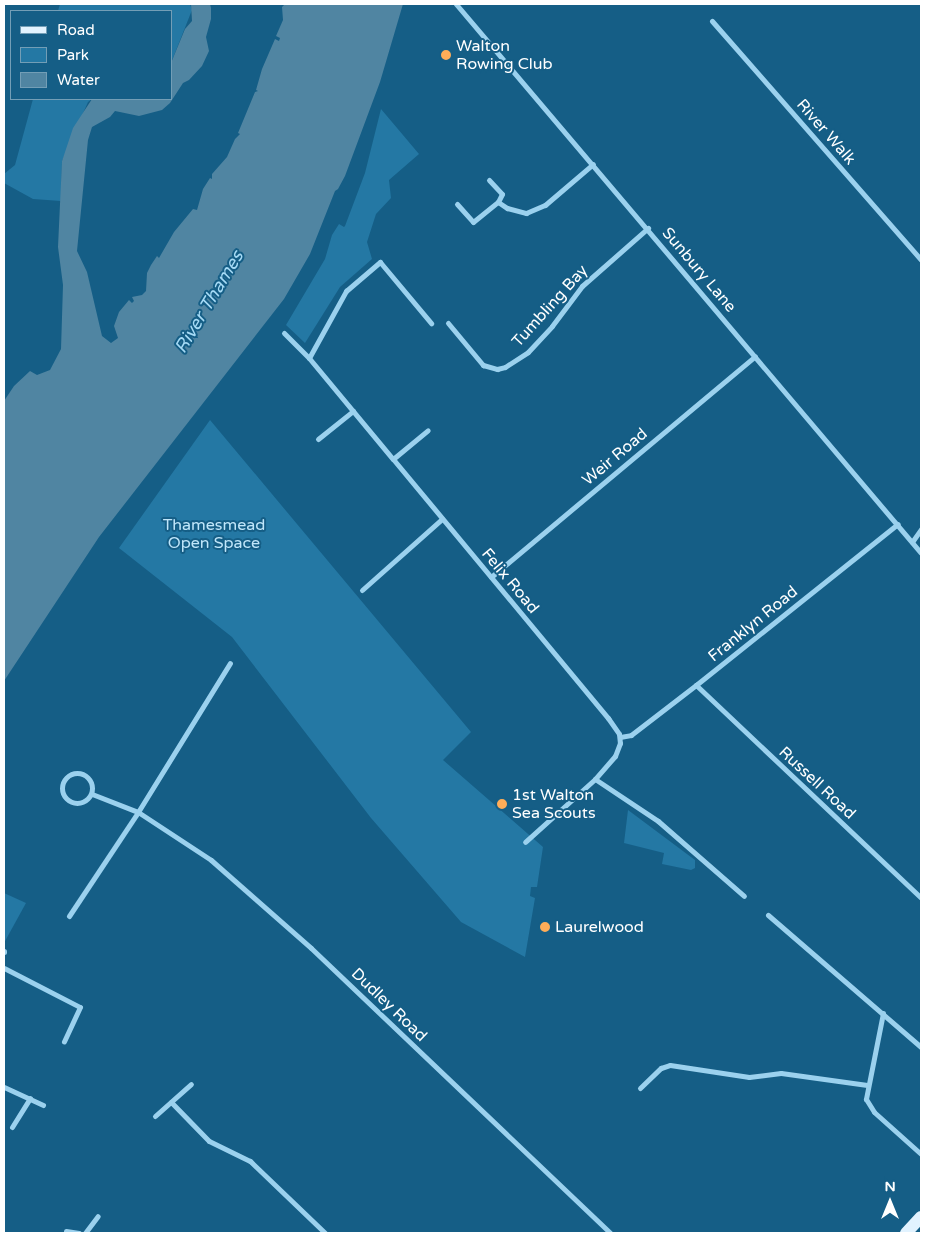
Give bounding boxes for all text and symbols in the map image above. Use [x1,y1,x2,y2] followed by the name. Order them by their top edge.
[10,10,172,100] legend
[57,21,95,39] text: Road
[456,36,553,74] place label: Walton Rowing Club
[57,46,89,64] text: Park
[440,49,452,61] marker: Walton Rowing Club
[57,71,100,89] text: Water
[792,95,860,169] street label: River Walk
[658,224,740,316] street label: Sunbury Lane
[170,247,248,357] water label: River Thames
[508,261,592,351] street label: Tumbling Bay
[579,424,651,490] street label: Weir Road
[163,515,265,553] park label: Thamesmead Open Space
[477,545,543,617] street label: Felix Road
[704,582,802,666] street label: Franklyn Road
[775,743,859,823] street label: Russell Road
[512,785,596,823] place label: 1st Walton Sea Scouts
[496,798,508,810] marker: 1st Walton Sea Scouts
[555,917,644,937] place label: Laurelwood
[539,921,551,933] marker: Laurelwood
[347,964,431,1046] street label: Dudley Road
[865,1177,915,1227] north arrow
[884,1178,896,1195] text: N

